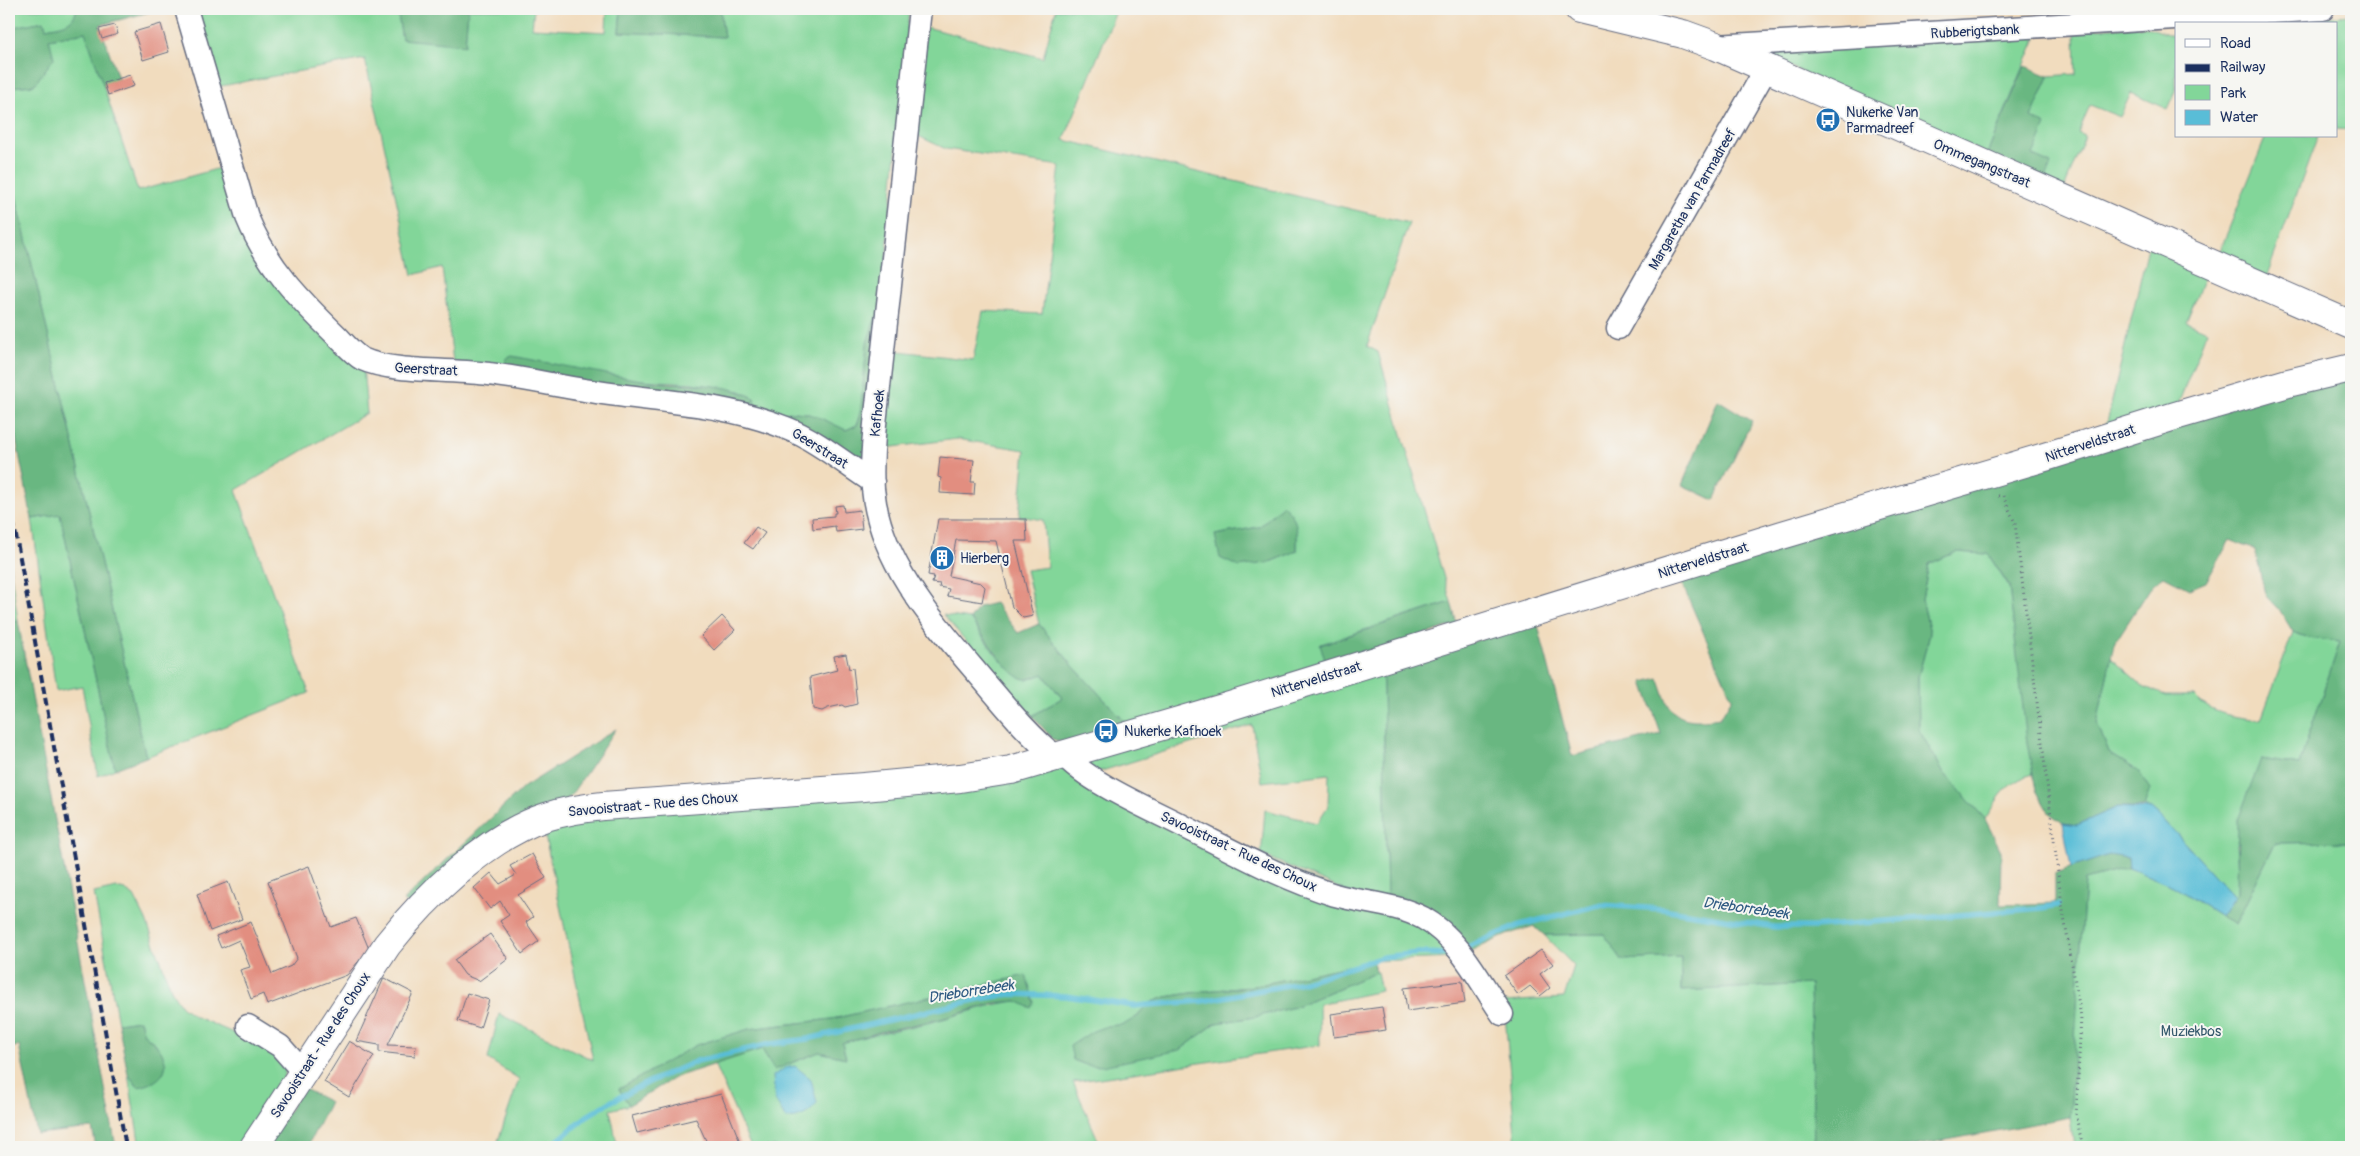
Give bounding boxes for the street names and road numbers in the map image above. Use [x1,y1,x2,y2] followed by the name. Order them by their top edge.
[1930,21,2020,42] street label: Rubberigtsbank
[1645,125,1740,273] street label: Margaretha van Parmadreef
[1931,135,2033,192] street label: Ommegangstraat
[394,359,458,380] street label: Geerstraat
[867,388,888,438] street label: Kafhoek
[2043,421,2138,466] street label: Nitterveldstraat
[788,424,851,473] street label: Geerstraat
[1656,539,1751,582] street label: Nitterveldstraat
[1269,658,1364,701] street label: Nitterveldstraat
[567,789,739,820] street label: Savooistraat - Rue des Choux
[1158,808,1320,895] street label: Savooistraat - Rue des Choux
[267,969,374,1121] street label: Savooistraat - Rue des Choux

